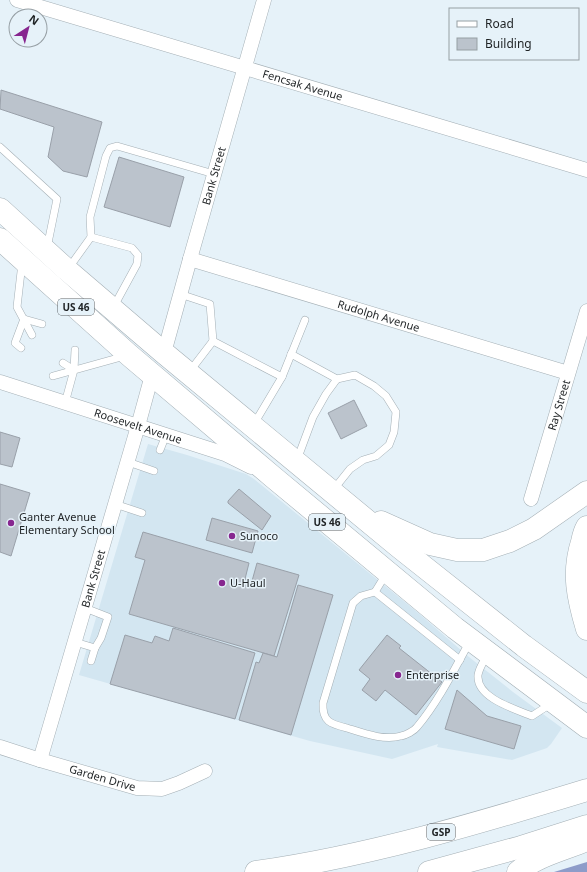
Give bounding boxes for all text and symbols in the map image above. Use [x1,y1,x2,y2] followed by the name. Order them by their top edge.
[8,8,48,48] north arrow
[449,8,579,60] legend
[26,11,42,28] text: N
[485,15,514,32] text: Road
[485,35,532,52] text: Building
[261,66,345,104] street label: Fencsak Avenue
[198,145,229,206] street label: Bank Street
[336,296,422,335] street label: Rudolph Avenue
[58,299,94,315] road number: US 46
[544,378,573,432] street label: Ray Street
[92,405,184,447] street label: Roosevelt Avenue
[19,509,115,537] place label: Ganter Avenue Elementary School
[309,514,345,530] road number: US 46
[6,518,16,528] marker: Ganter Avenue Elementary School
[240,528,279,543] place label: Sunoco
[227,531,237,541] marker: Sunoco
[77,548,108,609] street label: Bank Street
[230,575,266,590] place label: U-Haul
[217,578,227,588] marker: U-Haul
[406,667,459,682] place label: Enterprise
[393,670,403,680] marker: Enterprise
[68,761,137,794] street label: Garden Drive
[427,824,455,840] road number: GSP

